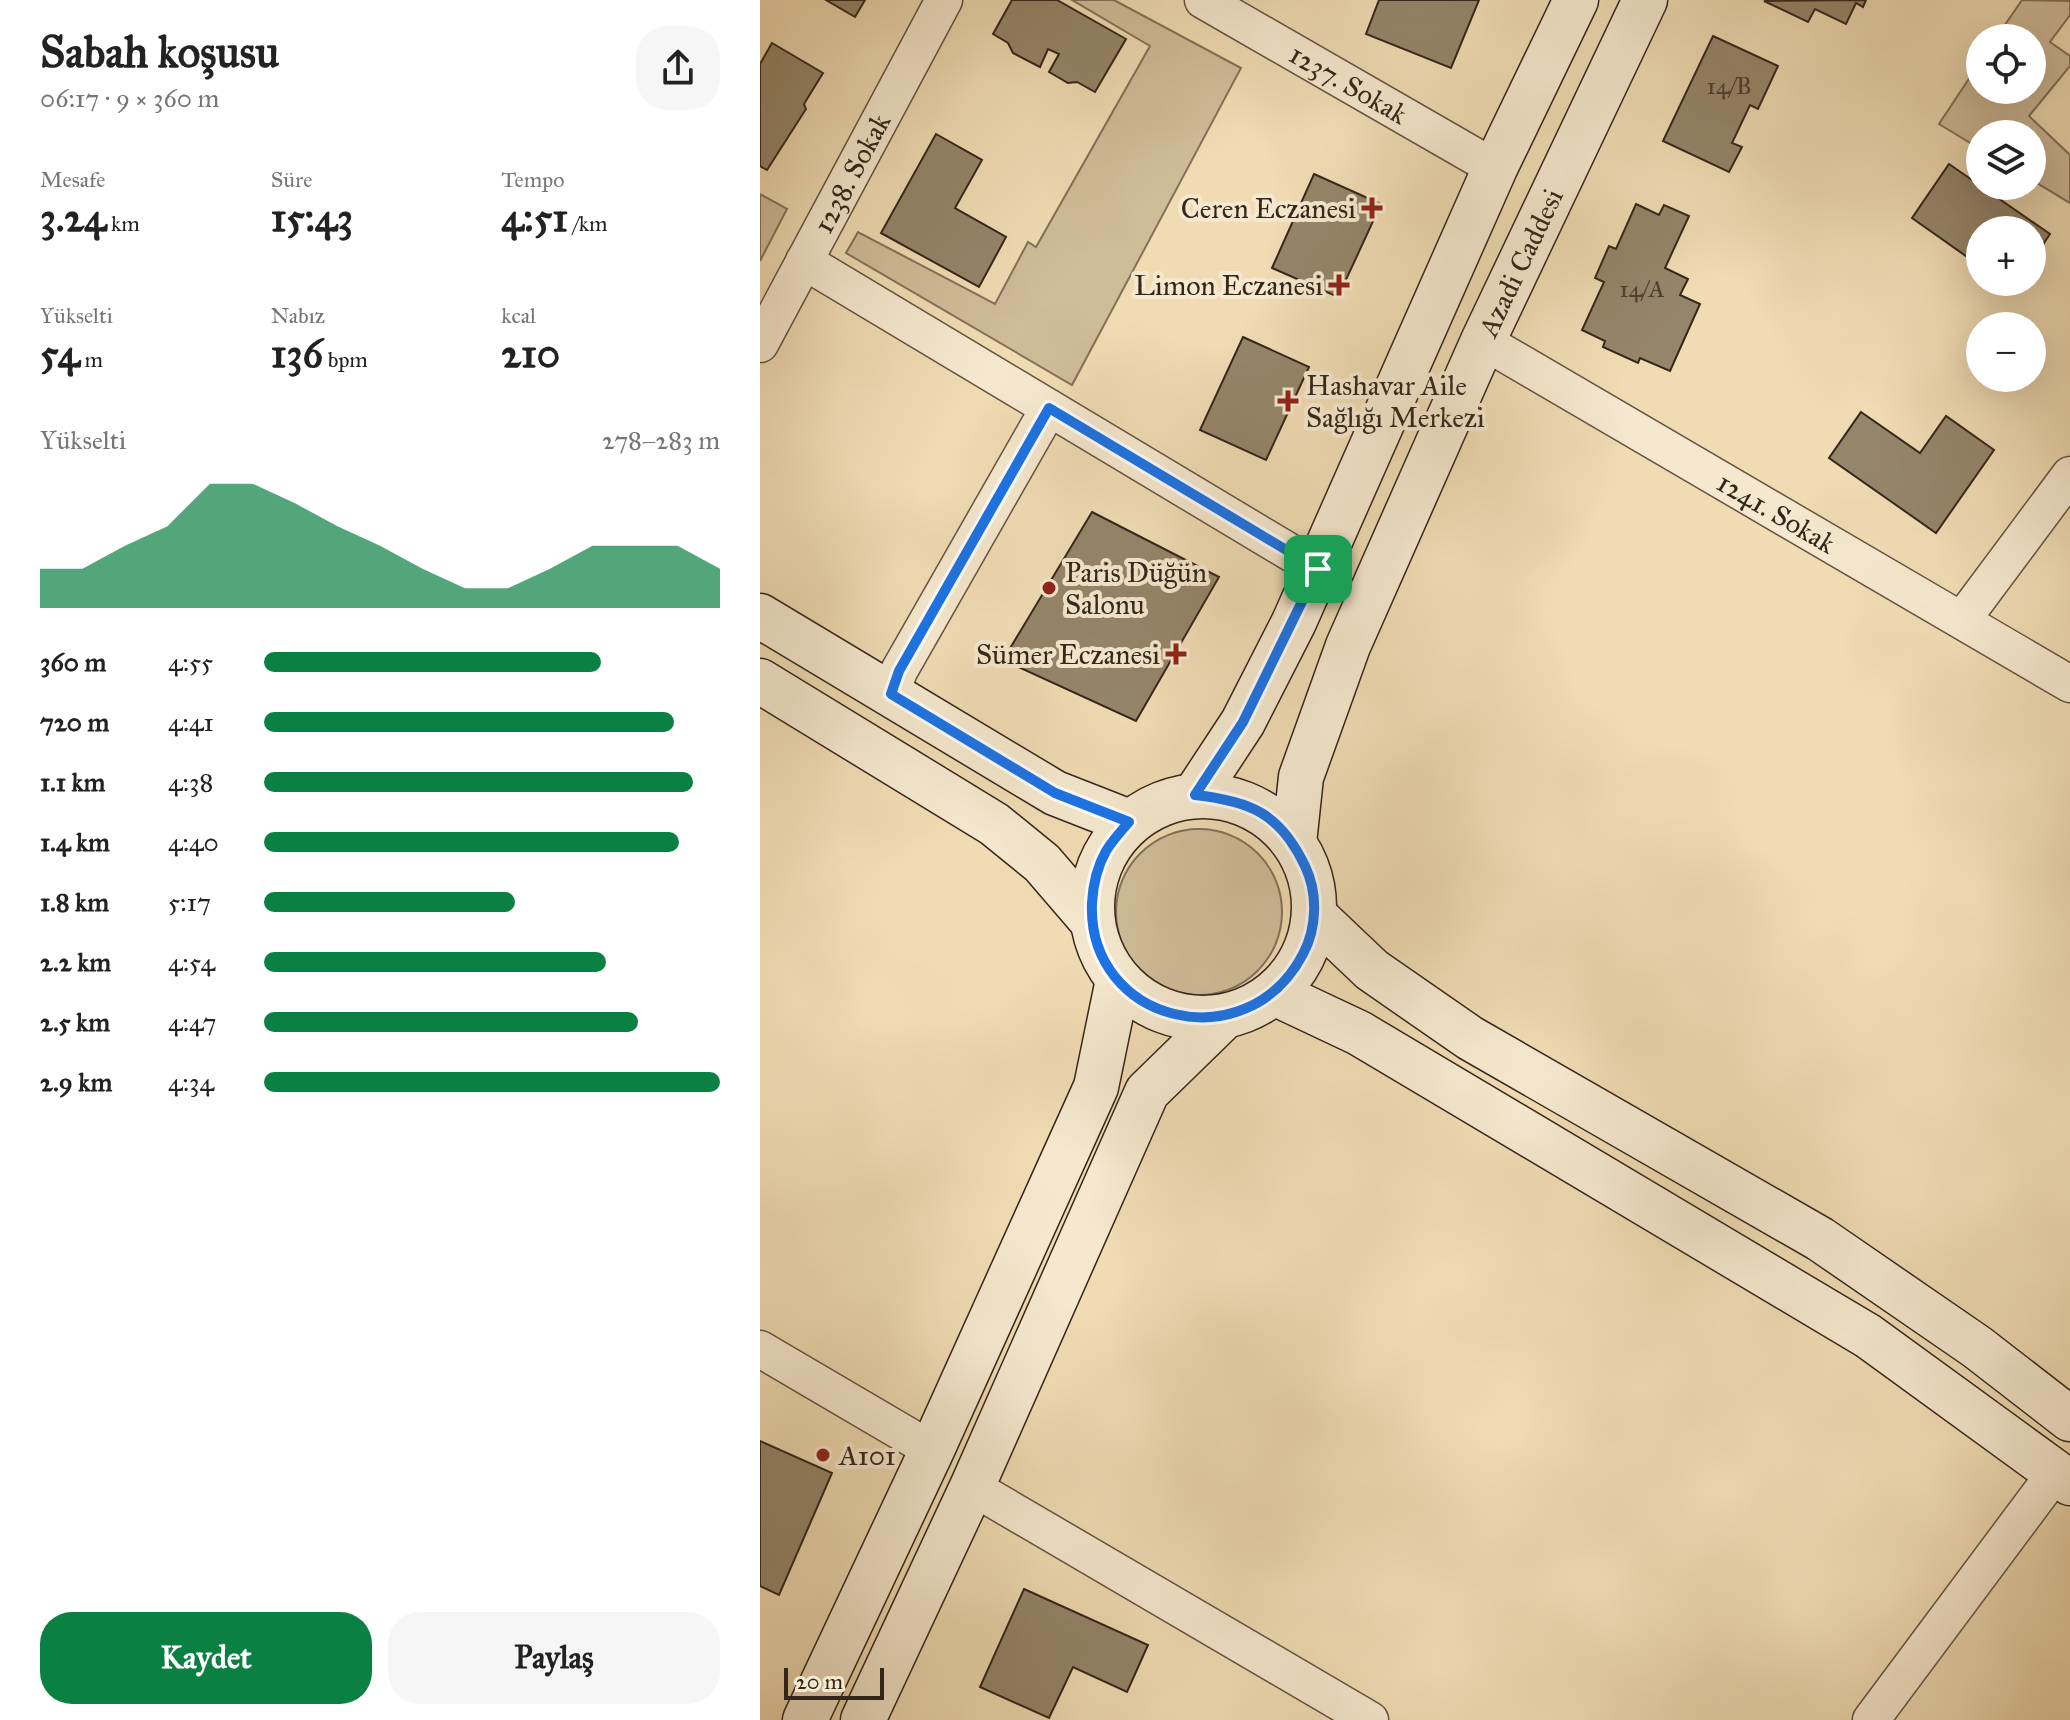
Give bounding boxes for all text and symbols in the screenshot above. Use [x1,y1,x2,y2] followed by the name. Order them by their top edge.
[1966,24,2046,392] map controls
[1966,24,2046,104] button: locate
[40,25,279,79] text: Sabah koşusu
[636,26,720,110] button: share
[1283,36,1414,132] street label: 1237. Sokak
[1706,71,1752,101] house number: 14/B
[40,82,219,114] text: 06:17 · 9 × 360 m
[806,107,898,239] street label: 1238. Sokak
[1966,120,2046,200] button: layers
[40,166,105,193] text: Mesafe
[271,166,312,193] text: Süre
[501,166,565,193] text: Tempo
[1470,183,1571,343] street label: Azadi Caddesi
[1181,191,1356,226] place label: Ceren Eczanesi
[40,193,106,242] text: 3.24
[271,193,353,242] text: 15:43
[501,193,568,242] text: 4:51
[1363,199,1381,217] marker: Ceren Eczanesi
[106,210,140,237] text: km
[568,210,607,237] text: /km
[1966,216,2046,296] button: +
[1134,268,1323,303] place label: Limon Eczanesi
[1619,274,1665,304] house number: 14/A
[1330,276,1348,294] marker: Limon Eczanesi
[40,302,113,329] text: Yükselti
[271,302,325,329] text: Nabız
[501,302,536,329] text: kcal
[1966,312,2046,392] button: −
[40,329,80,378] text: 54
[271,329,323,378] text: 136
[501,329,560,378] text: 210
[80,346,103,373] text: m
[323,346,368,373] text: bpm
[1306,368,1485,435] place label: Hashavar Aile Sağlığı Merkezi
[1277,390,1299,412] marker: Hashavar Aile Sağlığı Merkezi
[40,424,126,456] text: Yükselti
[602,424,720,456] text: 278–283 m
[1711,465,1842,561] street label: 1241. Sokak
[1284,535,1352,603] pin
[1296,547,1340,591] icon: arrive
[1065,555,1207,622] place label: Paris Düğün Salonu
[1040,579,1058,597] marker: Paris Düğün Salonu
[976,637,1160,672] place label: Sümer Eczanesi
[1167,645,1185,663] marker: Sümer Eczanesi
[40,646,106,678] text: 360 m
[168,646,213,678] text: 4:55
[40,706,109,738] text: 720 m
[168,706,214,738] text: 4:41
[40,766,105,798] text: 1.1 km
[168,766,213,798] text: 4:38
[40,826,110,858] text: 1.4 km
[168,826,219,858] text: 4:40
[40,886,109,918] text: 1.8 km
[168,886,211,918] text: 5:17
[40,946,111,978] text: 2.2 km
[168,946,215,978] text: 4:54
[40,1006,110,1038] text: 2.5 km
[168,1006,216,1038] text: 4:47
[40,1066,112,1098] text: 2.9 km
[168,1066,214,1098] text: 4:34
[838,1438,896,1473] place label: A101
[814,1446,832,1464] marker: A101
[40,1612,372,1704] button: Kaydet
[388,1612,720,1704] button: Paylaş
[784,1664,884,1700] scale bar
[796,1668,843,1695] text: 20 m

